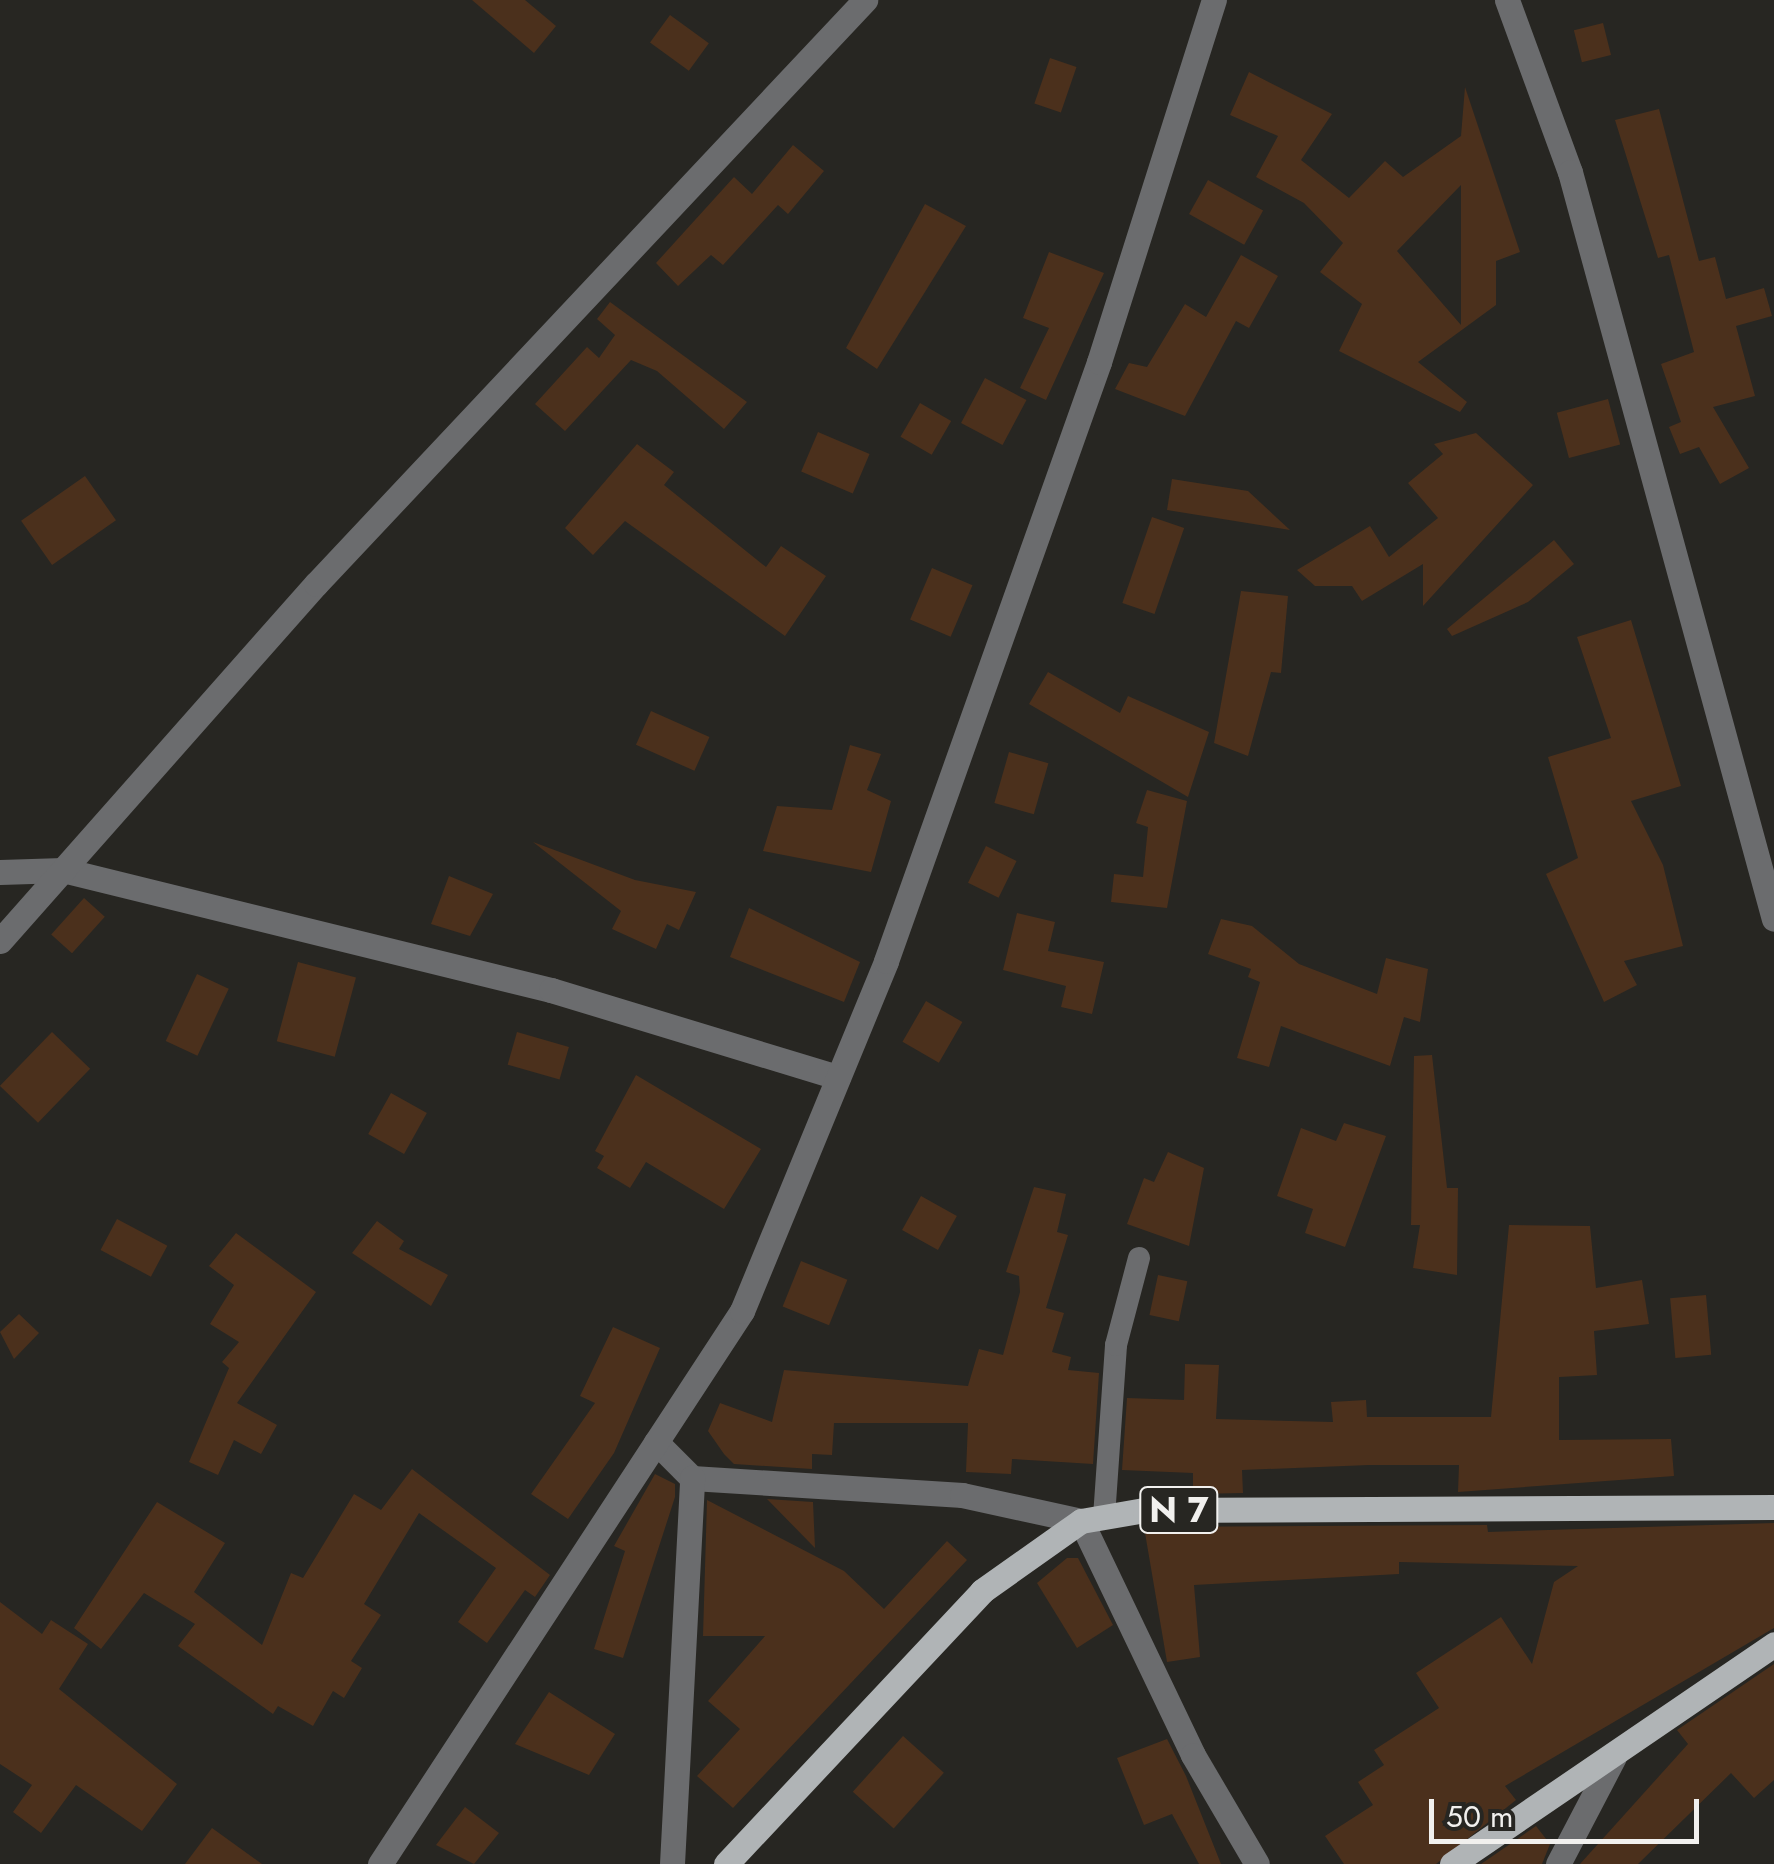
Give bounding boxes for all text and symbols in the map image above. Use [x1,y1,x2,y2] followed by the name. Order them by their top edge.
[1139,1480,1219,1540] road number: N 7
[1434,1779,1704,1841] scale bar
[1446,1795,1513,1838] text: 50 m

